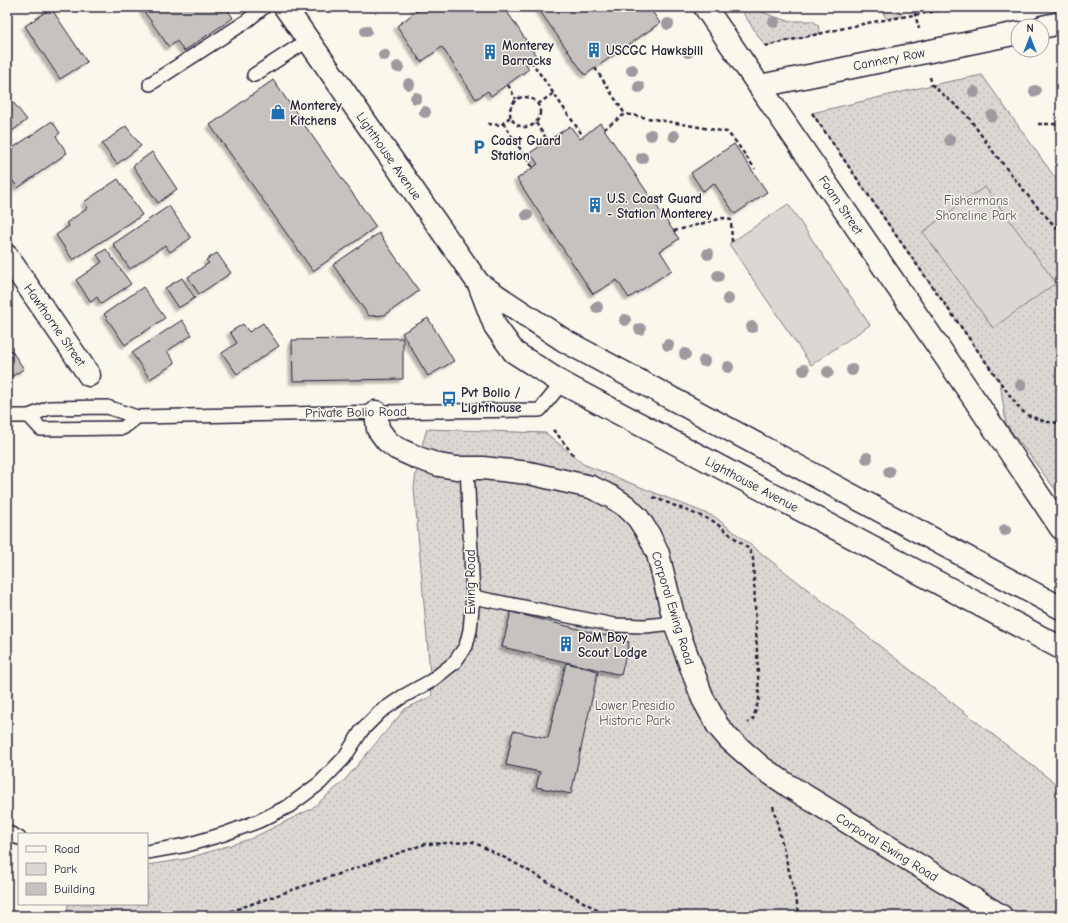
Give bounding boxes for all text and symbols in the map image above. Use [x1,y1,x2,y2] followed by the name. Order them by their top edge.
[1010,18,1050,58] north arrow
[1026,22,1034,35] text: N
[502,38,554,68] place label: Monterey Barracks
[585,41,603,59] building icon: USCGC Hawksbill
[481,43,499,61] building icon: Monterey Barracks
[606,43,703,58] place label: USCGC Hawksbill
[852,45,926,73] street label: Cannery Row
[290,98,342,128] place label: Monterey Kitchens
[269,103,287,121] shop icon: Monterey Kitchens
[353,109,425,203] street label: Lighthouse Avenue
[491,133,561,163] place label: Coast Guard Station
[470,138,488,156] parking icon: Coast Guard Station
[816,173,867,238] street label: Foam Street
[607,191,712,221] place label: U.S. Coast Guard - Station Monterey
[935,193,1017,223] park label: Fishermans Shoreline Park
[586,196,604,214] building icon: U.S. Coast Guard - Station Monterey
[21,281,90,370] street label: Hawthorne Street
[461,385,522,415] place label: Pvt Bolio / Lighthouse
[440,390,458,408] bus stop icon: Pvt Bolio / Lighthouse
[305,404,407,420] street label: Private Bolio Road
[703,453,802,515] street label: Lighthouse Avenue
[463,549,478,615] street label: Ewing Road
[649,550,697,666] street label: Corporal Ewing Road
[578,630,648,660] place label: PoM Boy Scout Lodge
[557,635,575,653] building icon: PoM Boy Scout Lodge
[595,698,675,728] park label: Lower Presidio Historic Park
[833,809,941,885] street label: Corporal Ewing Road
[18,833,148,905] legend
[54,842,80,856] text: Road
[54,862,77,876] text: Park
[54,882,95,896] text: Building

